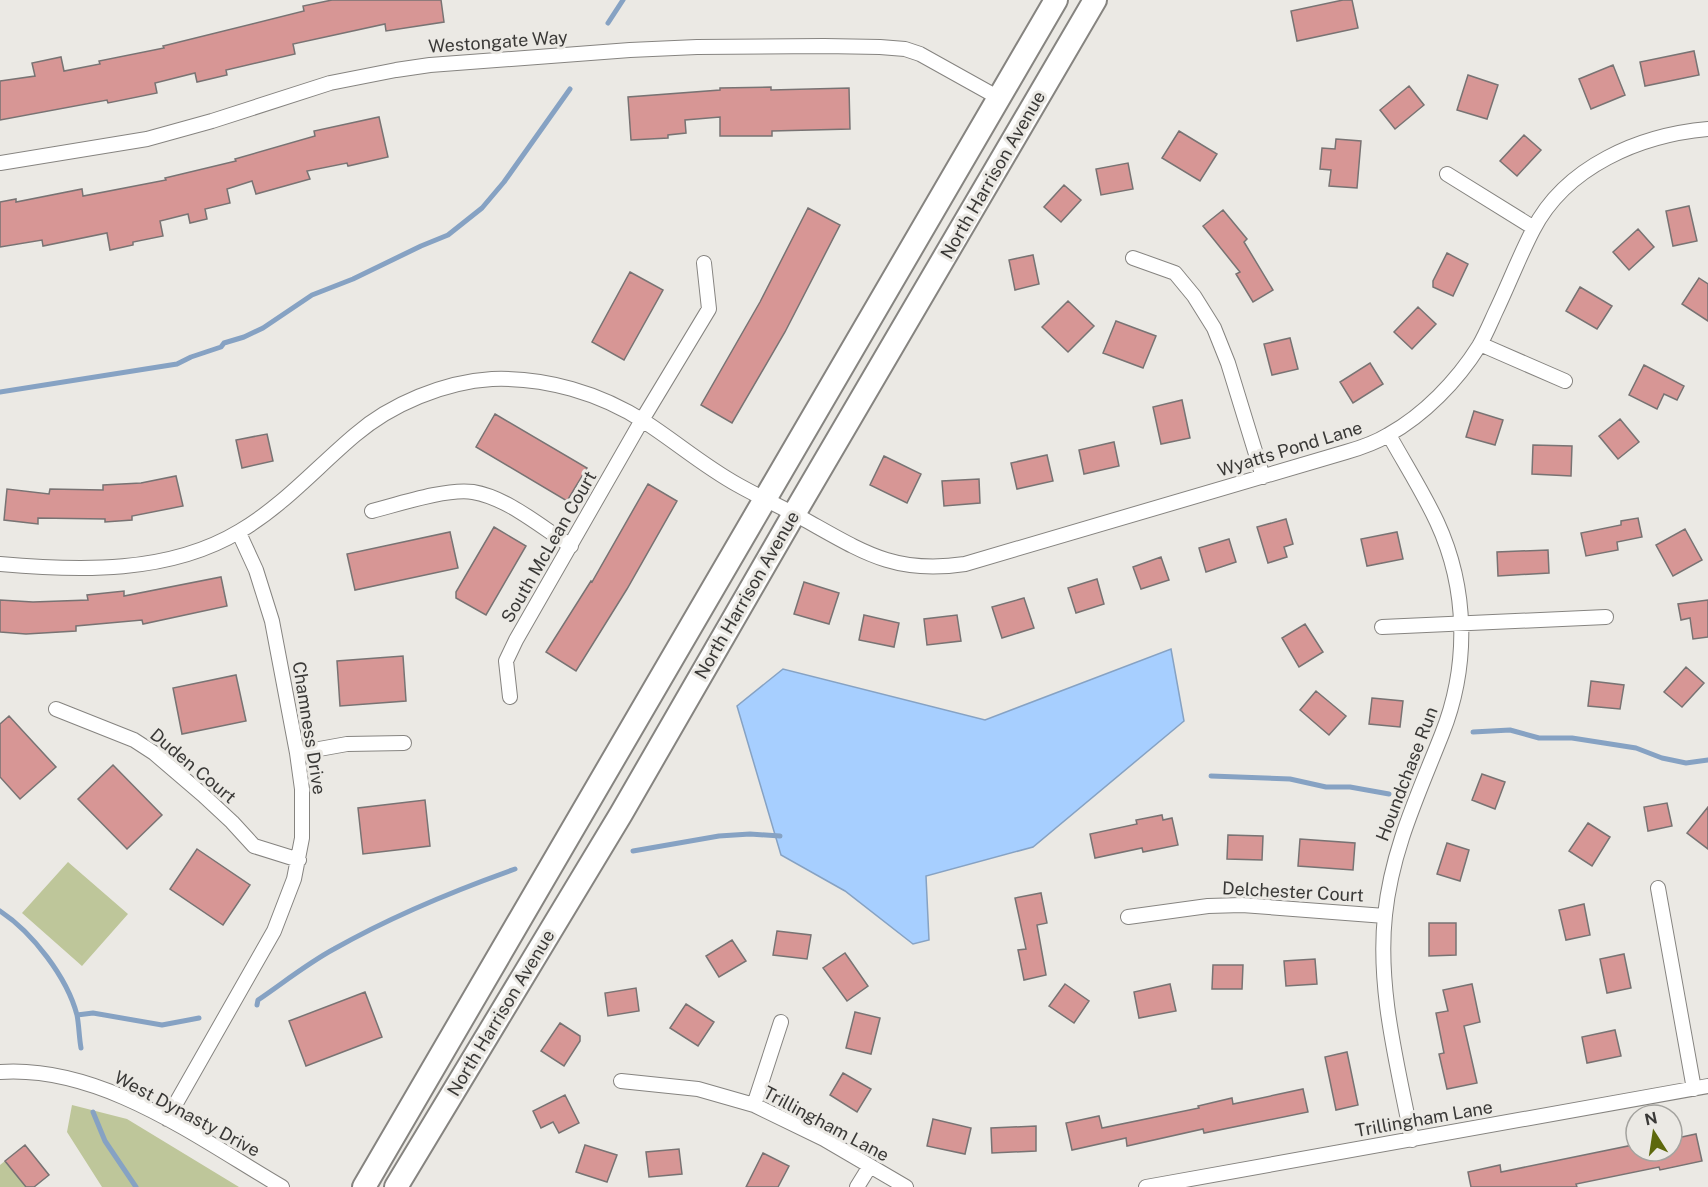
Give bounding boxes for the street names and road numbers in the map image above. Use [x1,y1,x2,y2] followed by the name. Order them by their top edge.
[428,26,569,57] street label: Westongate Way
[936,87,1049,262] street label: North Harrison Avenue
[1215,417,1365,481] street label: Wyatts Pond Lane
[497,467,601,626] street label: South McLean Court
[690,507,803,682] street label: North Harrison Avenue
[289,660,330,796] street label: Chamness Drive
[1371,704,1442,844] street label: Houndchase Run
[146,724,240,808] street label: Duden Court
[1222,877,1364,906] street label: Delchester Court
[443,926,559,1100] street label: North Harrison Avenue
[111,1066,264,1161] street label: West Dynasty Drive
[760,1082,893,1166] street label: Trillingham Lane
[1353,1096,1494,1141] street label: Trillingham Lane

